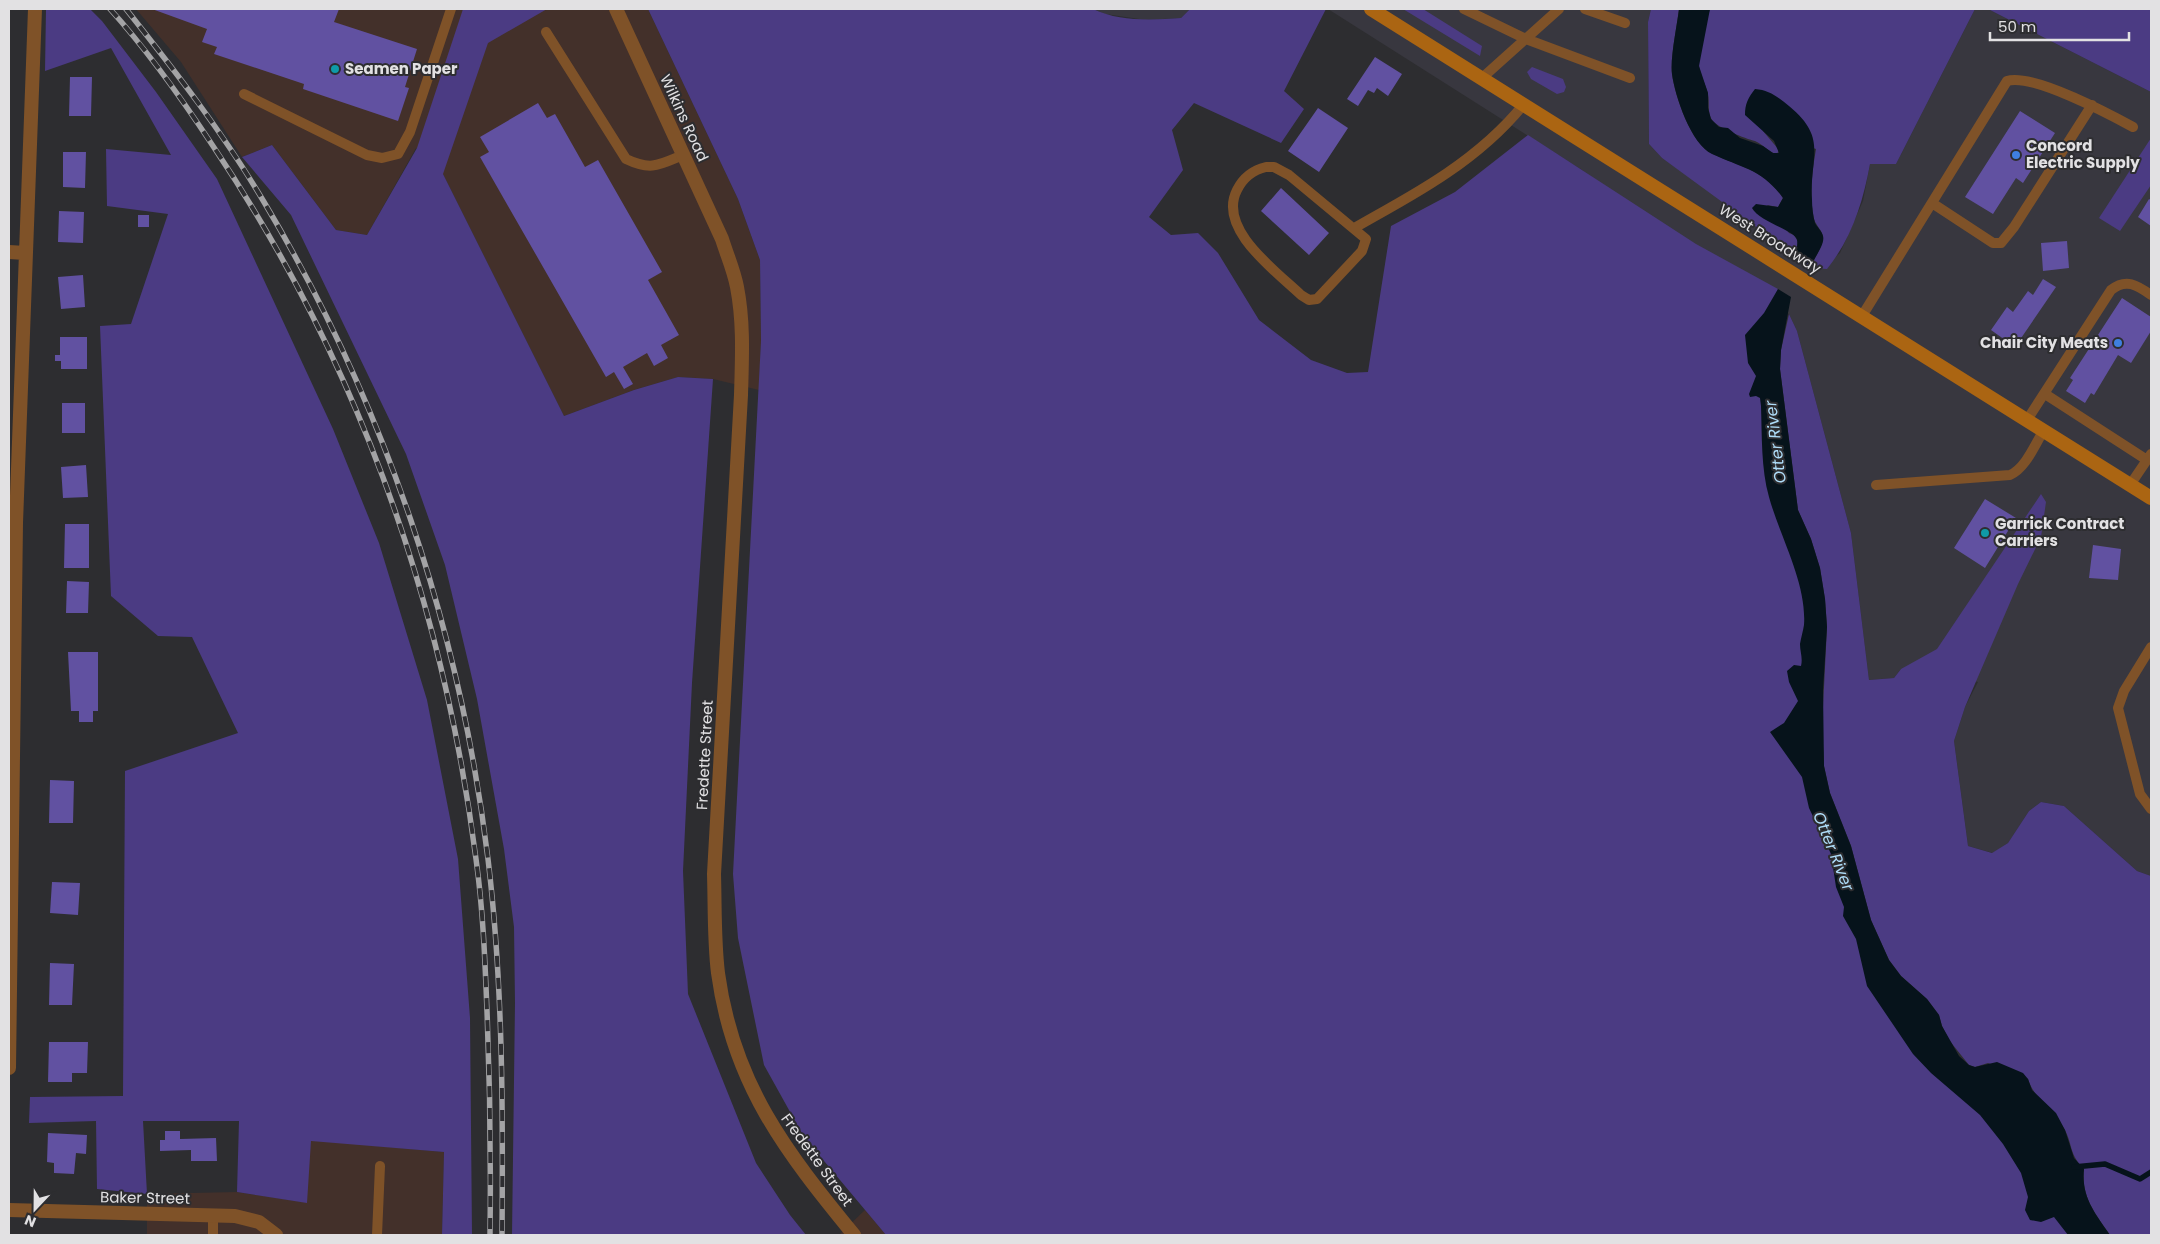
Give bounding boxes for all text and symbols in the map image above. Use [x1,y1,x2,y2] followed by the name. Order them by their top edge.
[1990,10,2129,42] scale bar
[1998,16,2036,37] text: 50 m
[345,58,458,79] place label: Seamen Paper
[329,63,341,75] marker: Seamen Paper
[655,71,714,165] street label: Wilkins Road
[2026,135,2140,173] place label: Concord Electric Supply
[2010,149,2022,161] marker: Concord Electric Supply
[1715,199,1826,279] street label: West Broadway
[1980,332,2108,353] place label: Chair City Meats
[2112,337,2124,349] marker: Chair City Meats
[1759,398,1792,485] water label: Otter River
[1995,513,2124,551] place label: Garrick Contract Carriers
[1979,527,1991,539] marker: Garrick Contract Carriers
[691,699,718,810] street label: Fredette Street
[1807,808,1860,895] water label: Otter River
[777,1109,858,1210] street label: Fredette Street
[10,1184,60,1234] north arrow
[100,1186,190,1209] street label: Baker Street
[22,1210,39,1232] text: N

